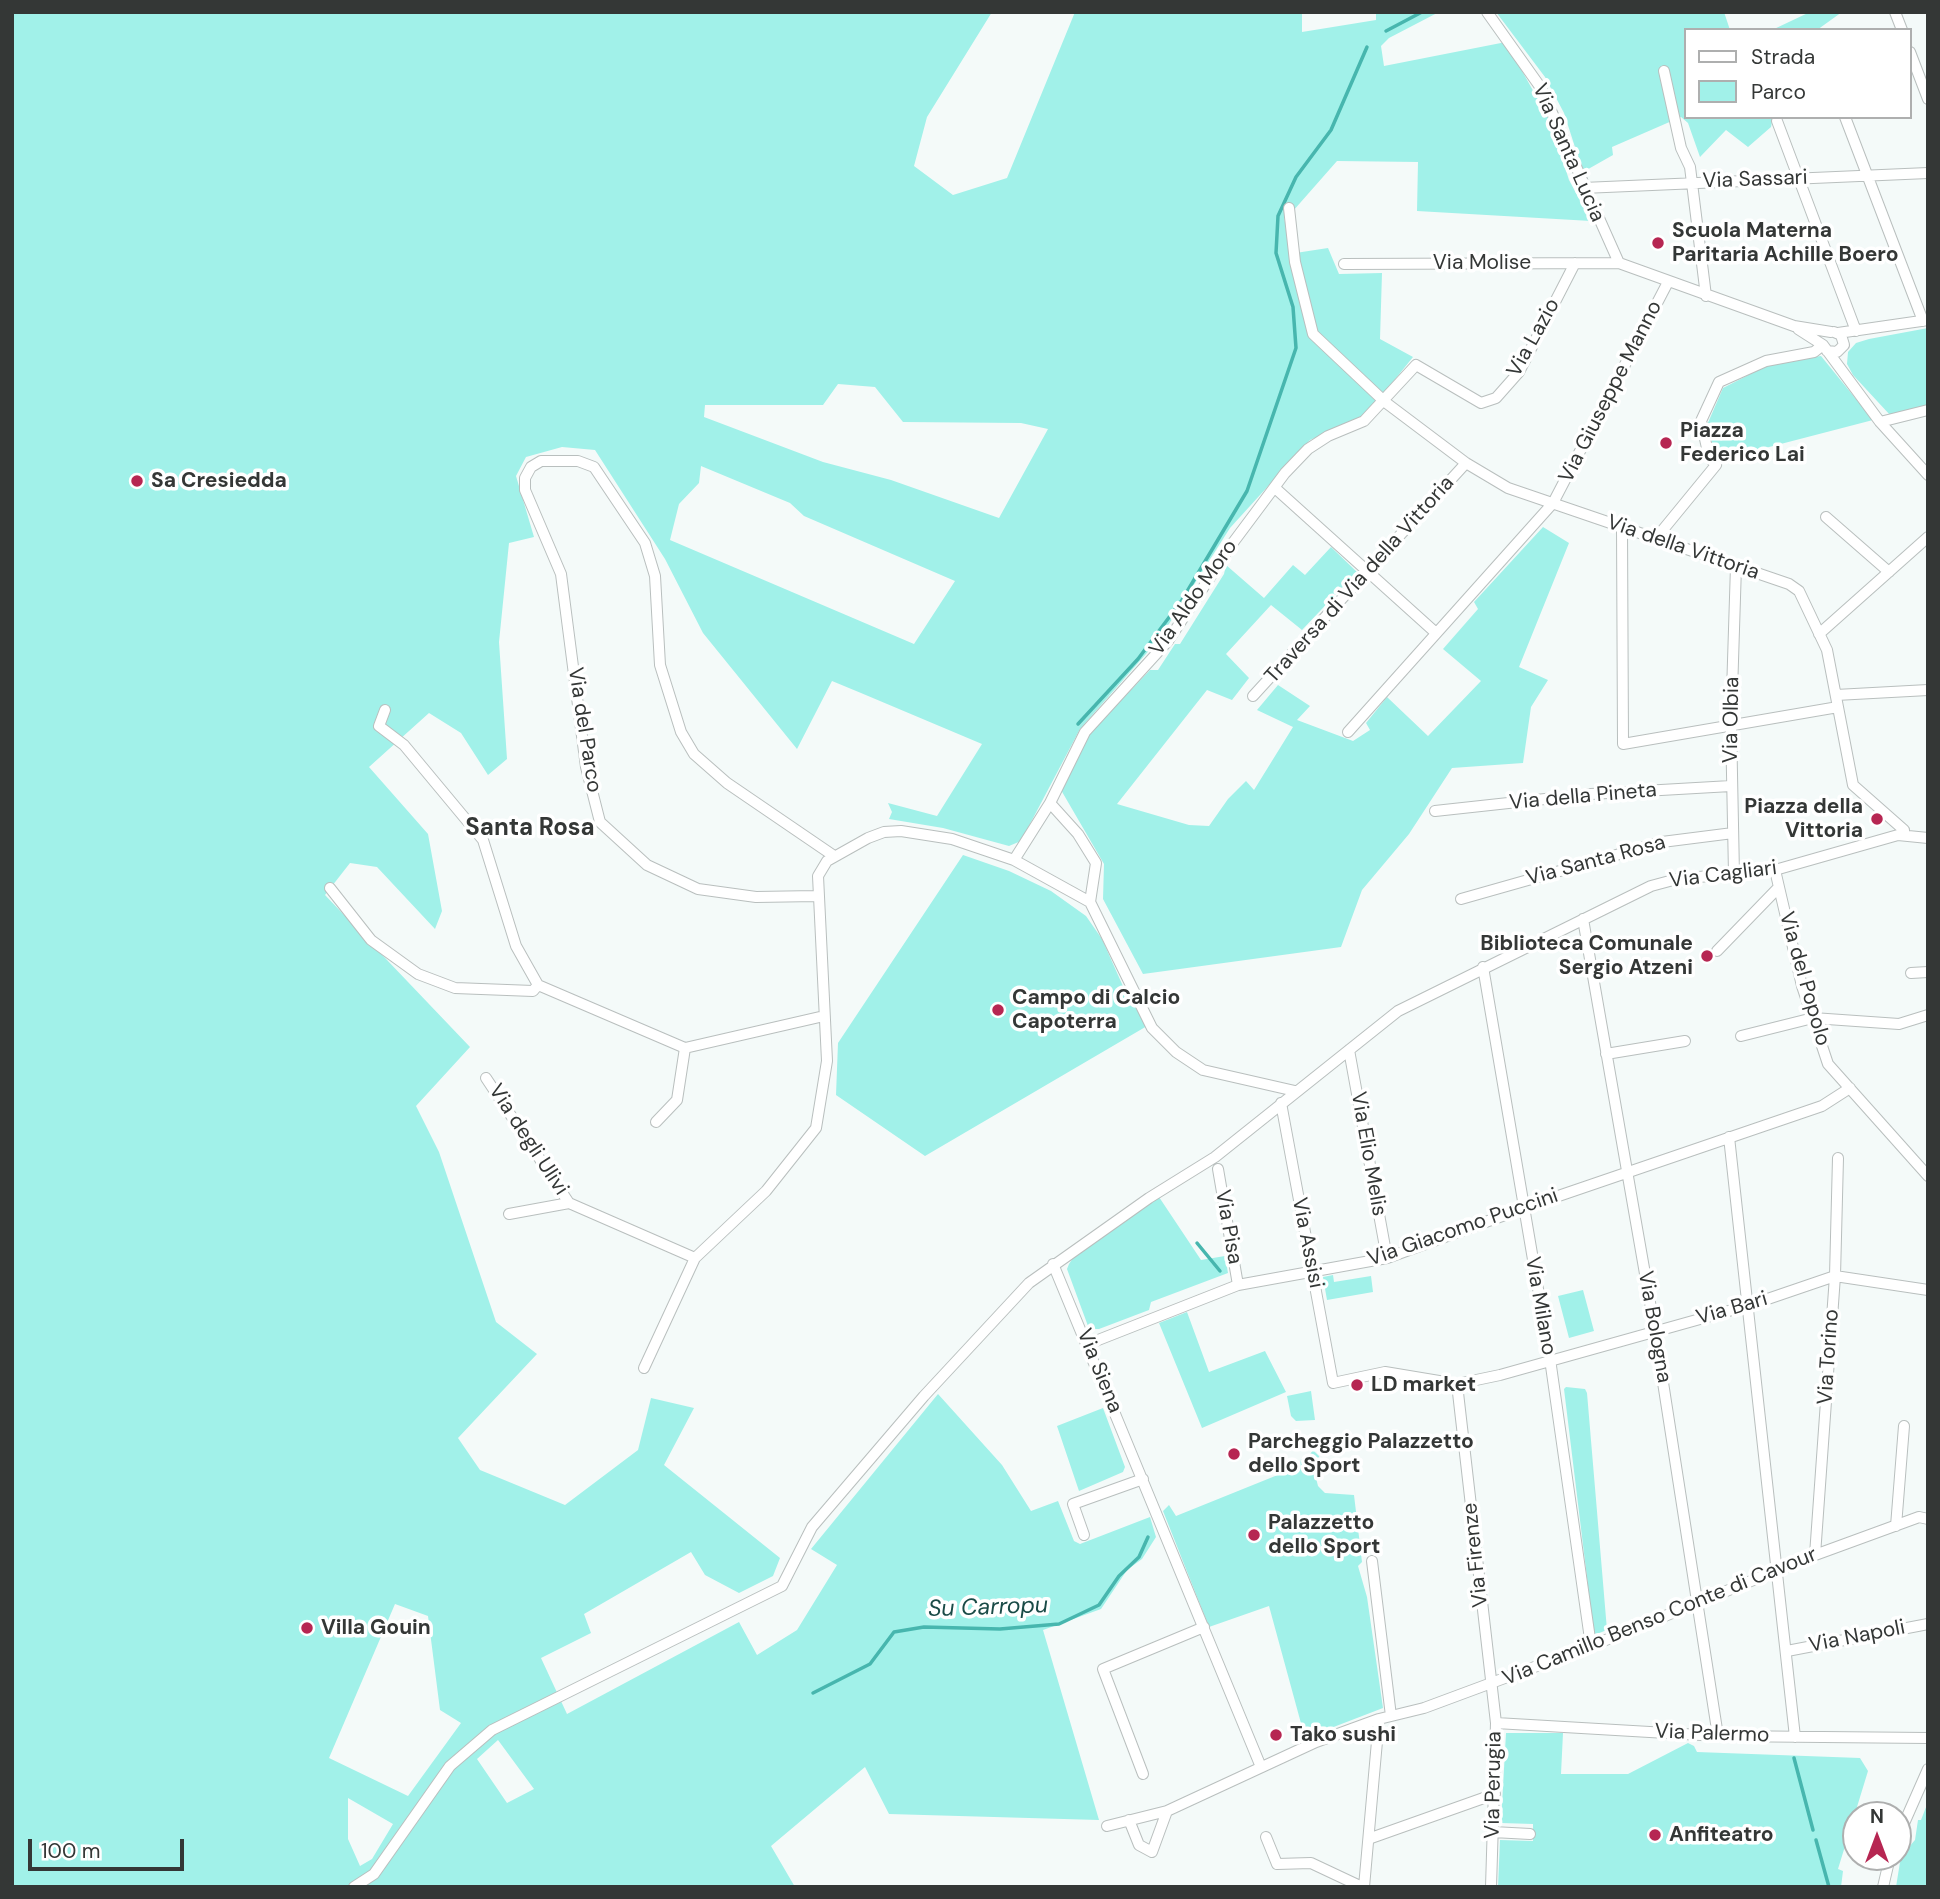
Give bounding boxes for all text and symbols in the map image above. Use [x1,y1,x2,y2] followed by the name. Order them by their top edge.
[1685,28,1912,119] legend
[1751,43,1815,71] text: Strada
[1751,78,1806,106] text: Parco
[1526,80,1610,226] street label: Via Santa Lucia
[1702,166,1808,194] street label: Via Sassari
[1672,218,1899,268] place label: Scuola Materna Paritaria Achille Boero
[1650,235,1666,251] marker: Scuola Materna Paritaria Achille Boero
[1433,250,1531,276] street label: Via Molise
[1502,294,1566,382] street label: Via Lazio
[1554,297,1668,487] street label: Via Giuseppe Manno
[1680,418,1805,468] place label: Piazza Federico Lai
[1658,435,1674,451] marker: Piazza Federico Lai
[151,468,287,494] place label: Sa Cresiedda
[1260,471,1460,689] street label: Traversa di Via della Vittoria
[129,473,145,489] marker: Sa Cresiedda
[1603,510,1763,586] street label: Via della Vittoria
[1145,535,1243,661] street label: Via Aldo Moro
[562,666,606,794] street label: Via del Parco
[1719,676,1745,764] street label: Via Olbia
[1508,778,1658,816] street label: Via della Pineta
[1744,794,1863,844] place label: Piazza della Vittoria
[1869,811,1885,827] marker: Piazza della Vittoria
[465,815,595,843] district label: Santa Rosa
[1524,830,1668,892] street label: Via Santa Rosa
[1668,856,1778,894] street label: Via Cagliari
[1773,909,1835,1049] street label: Via del Popolo
[1480,931,1693,981] place label: Biblioteca Comunale Sergio Atzeni
[1699,948,1715,964] marker: Biblioteca Comunale Sergio Atzeni
[1012,985,1180,1035] place label: Campo di Calcio Capoterra
[990,1002,1006,1018] marker: Campo di Calcio Capoterra
[483,1080,573,1200] street label: Via degli Ulivi
[1345,1090,1391,1218] street label: Via Elio Melis
[1364,1184,1562,1272] street label: Via Giacomo Puccini
[1209,1188,1247,1266] street label: Via Pisa
[1286,1196,1328,1290] street label: Via Assisi
[1519,1255,1561,1357] street label: Via Milano
[1632,1269,1676,1385] street label: Via Bologna
[1693,1287,1771,1331] street label: Via Bari
[1813,1308,1845,1406] street label: Via Torino
[1071,1325,1127,1417] street label: Via Siena
[1371,1372,1476,1398] place label: LD market
[1349,1377,1365,1393] marker: LD market
[1248,1429,1474,1479] place label: Parcheggio Palazzetto dello Sport
[1226,1446,1242,1462] marker: Parcheggio Palazzetto dello Sport
[1458,1501,1494,1609] street label: Via Firenze
[1268,1510,1380,1560] place label: Palazzetto dello Sport
[1246,1527,1262,1543] marker: Palazzetto dello Sport
[1499,1542,1821,1692] street label: Via Camillo Benso Conte di Cavour
[927,1592,1049,1624] water label: Su Carropu
[321,1615,431,1641] place label: Villa Gouin
[1807,1615,1907,1659] street label: Via Napoli
[299,1620,315,1636] marker: Villa Gouin
[1654,1719,1770,1749] street label: Via Palermo
[1290,1722,1396,1748] place label: Tako sushi
[1268,1727,1284,1743] marker: Tako sushi
[1480,1731,1508,1839] street label: Via Perugia
[1842,1801,1912,1871] north arrow
[1870,1804,1884,1829] text: N
[1669,1822,1774,1848] place label: Anfiteatro
[32,1826,187,1870] scale bar
[1647,1827,1663,1843] marker: Anfiteatro
[41,1837,101,1865] text: 100 m

